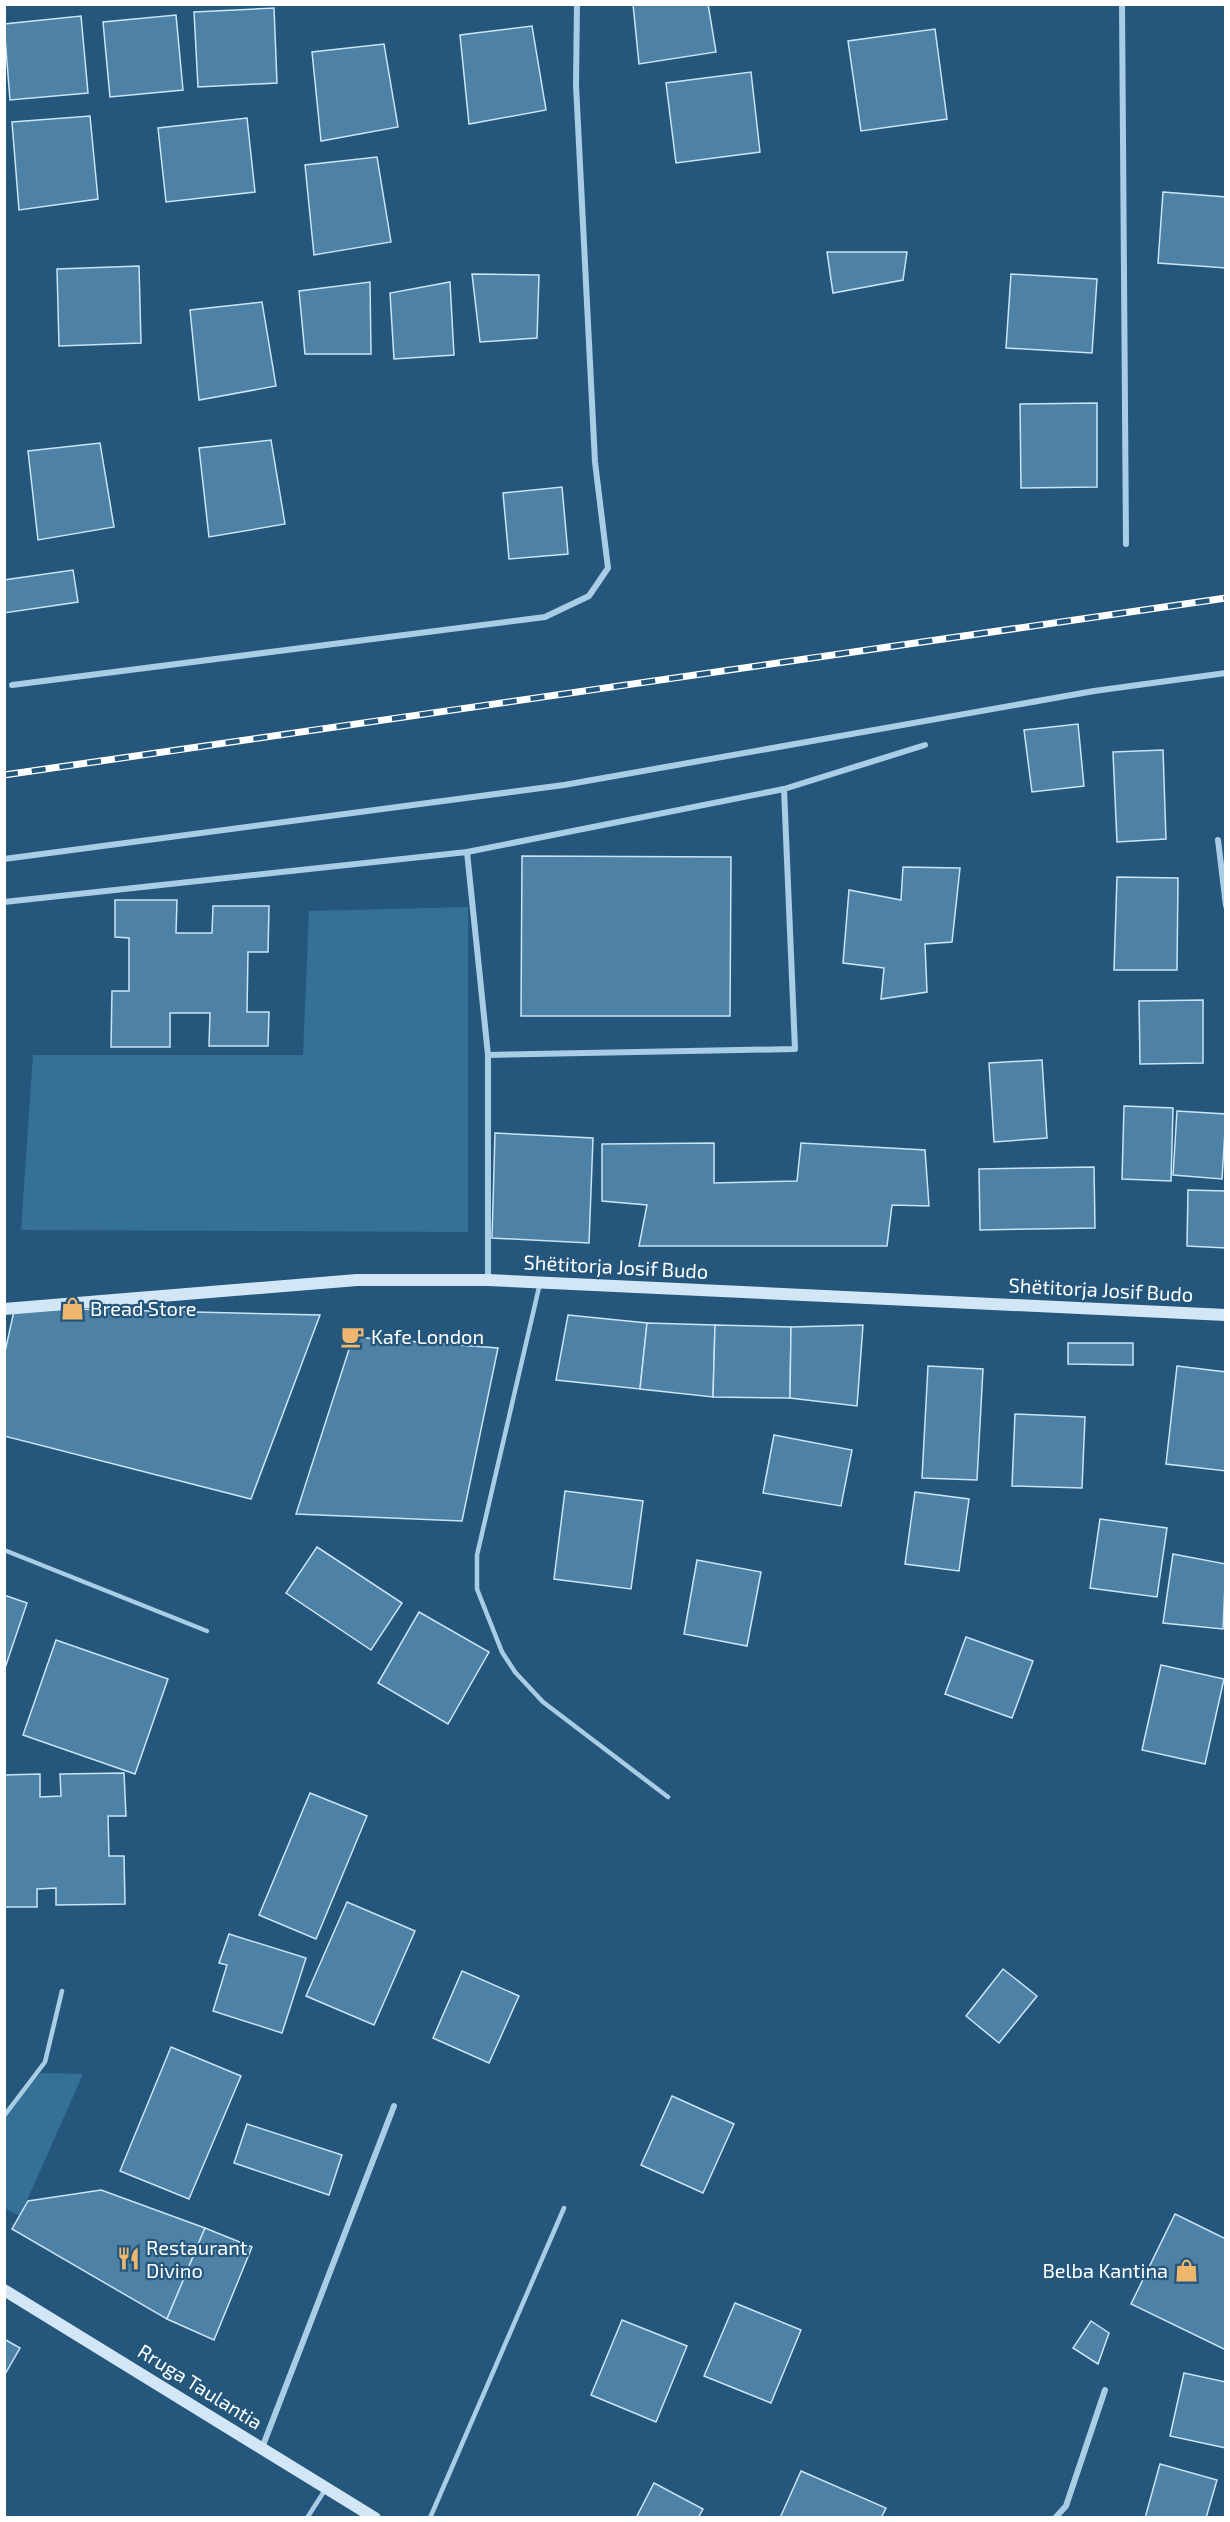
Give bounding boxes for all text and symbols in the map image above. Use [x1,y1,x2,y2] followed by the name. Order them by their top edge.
[523,1249,709,1283] street label: Shëtitorja Josif Budo
[1008,1272,1194,1306] street label: Shëtitorja Josif Budo
[59,1296,85,1322] shop icon: Bread Store
[90,1296,196,1320] place label: Bread Store
[340,1324,366,1350] cafe icon: Kafe London
[371,1324,484,1348] place label: Kafe London
[146,2235,248,2282] place label: Restaurant Divino
[115,2246,141,2272] restaurant icon: Restaurant Divino
[1042,2258,1168,2282] place label: Belba Kantina
[1173,2258,1199,2284] shop icon: Belba Kantina
[134,2338,267,2434] street label: Rruga Taulantia

